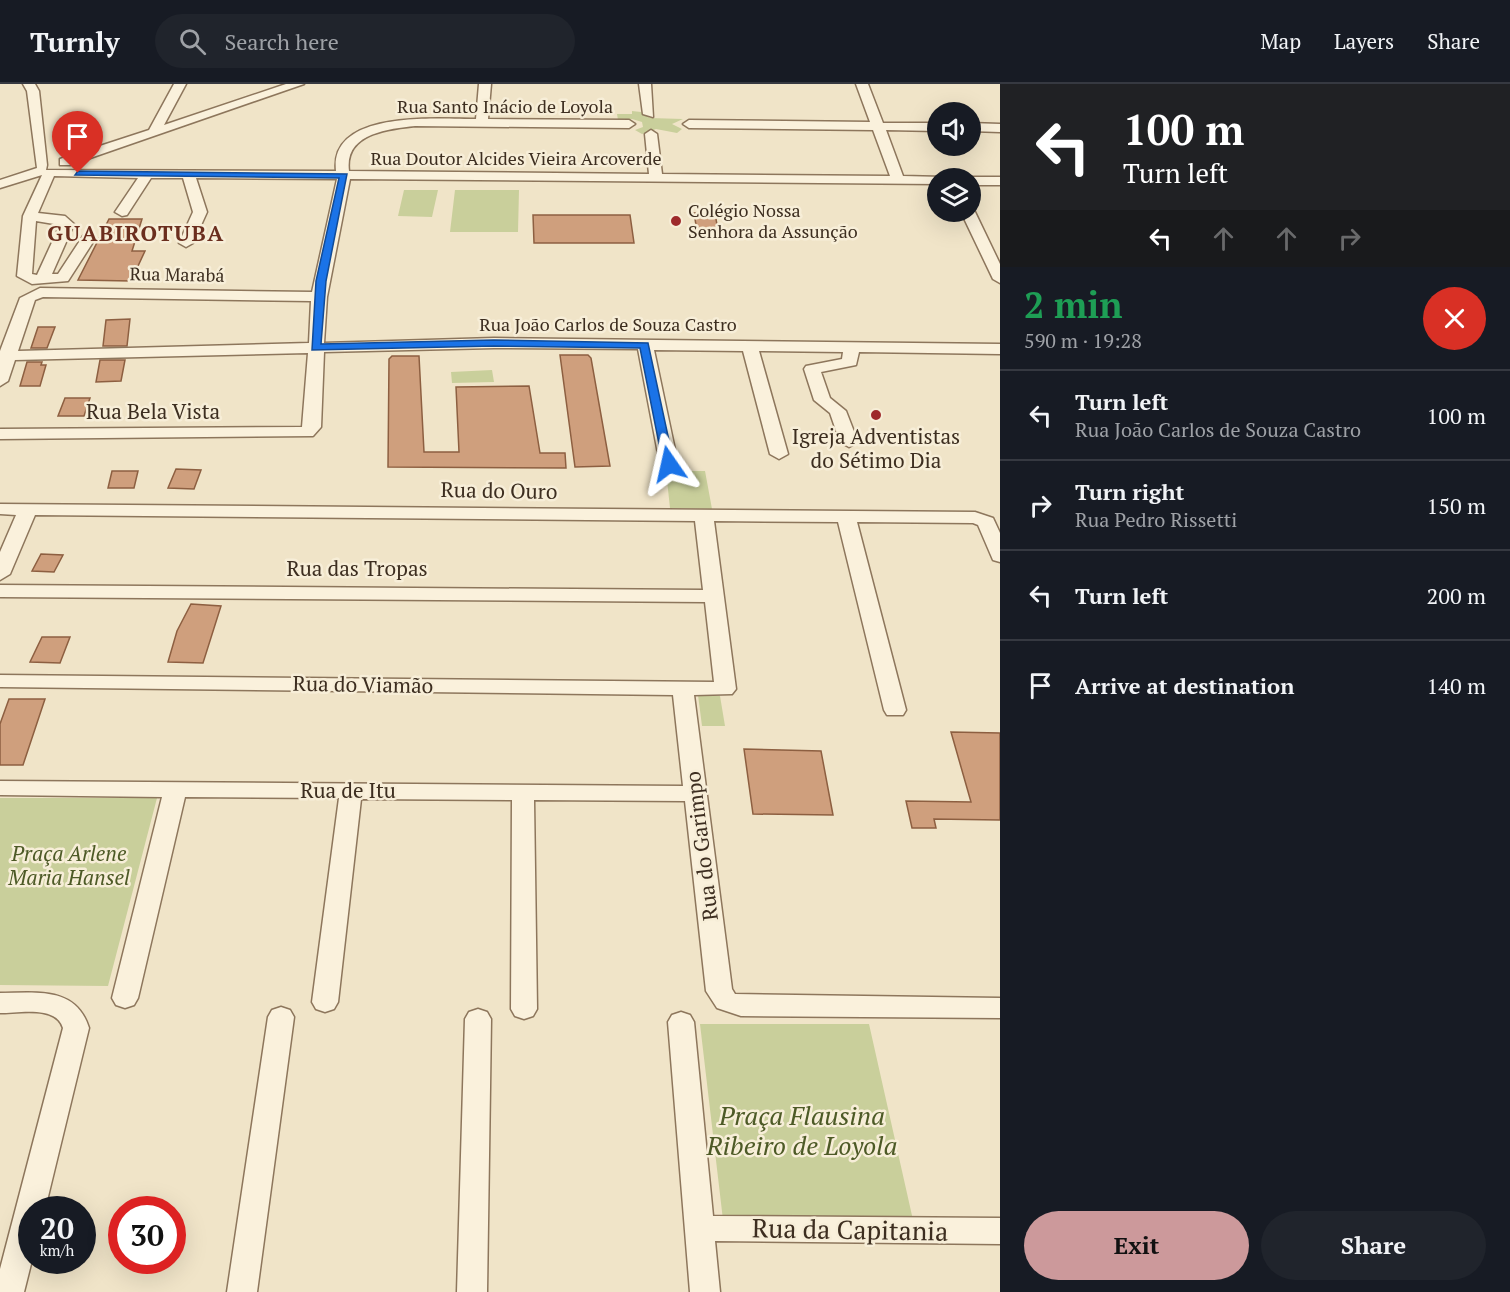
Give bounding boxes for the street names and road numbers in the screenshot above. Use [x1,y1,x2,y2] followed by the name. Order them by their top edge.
[397,94,613,118] street label: Rua Santo Inácio de Loyola
[370,146,662,170] street label: Rua Doutor Alcides Vieira Arcoverde
[129,261,225,287] street label: Rua Marabá
[479,312,737,336] street label: Rua João Carlos de Souza Castro
[86,397,220,425] street label: Rua Bela Vista
[440,475,558,505] street label: Rua do Ouro
[286,554,428,582] street label: Rua das Tropas
[293,669,434,699] street label: Rua do Viamão
[678,770,724,923] street label: Rua do Garimpo
[300,776,396,804] street label: Rua de Itu
[752,1210,949,1248] street label: Rua da Capitania

